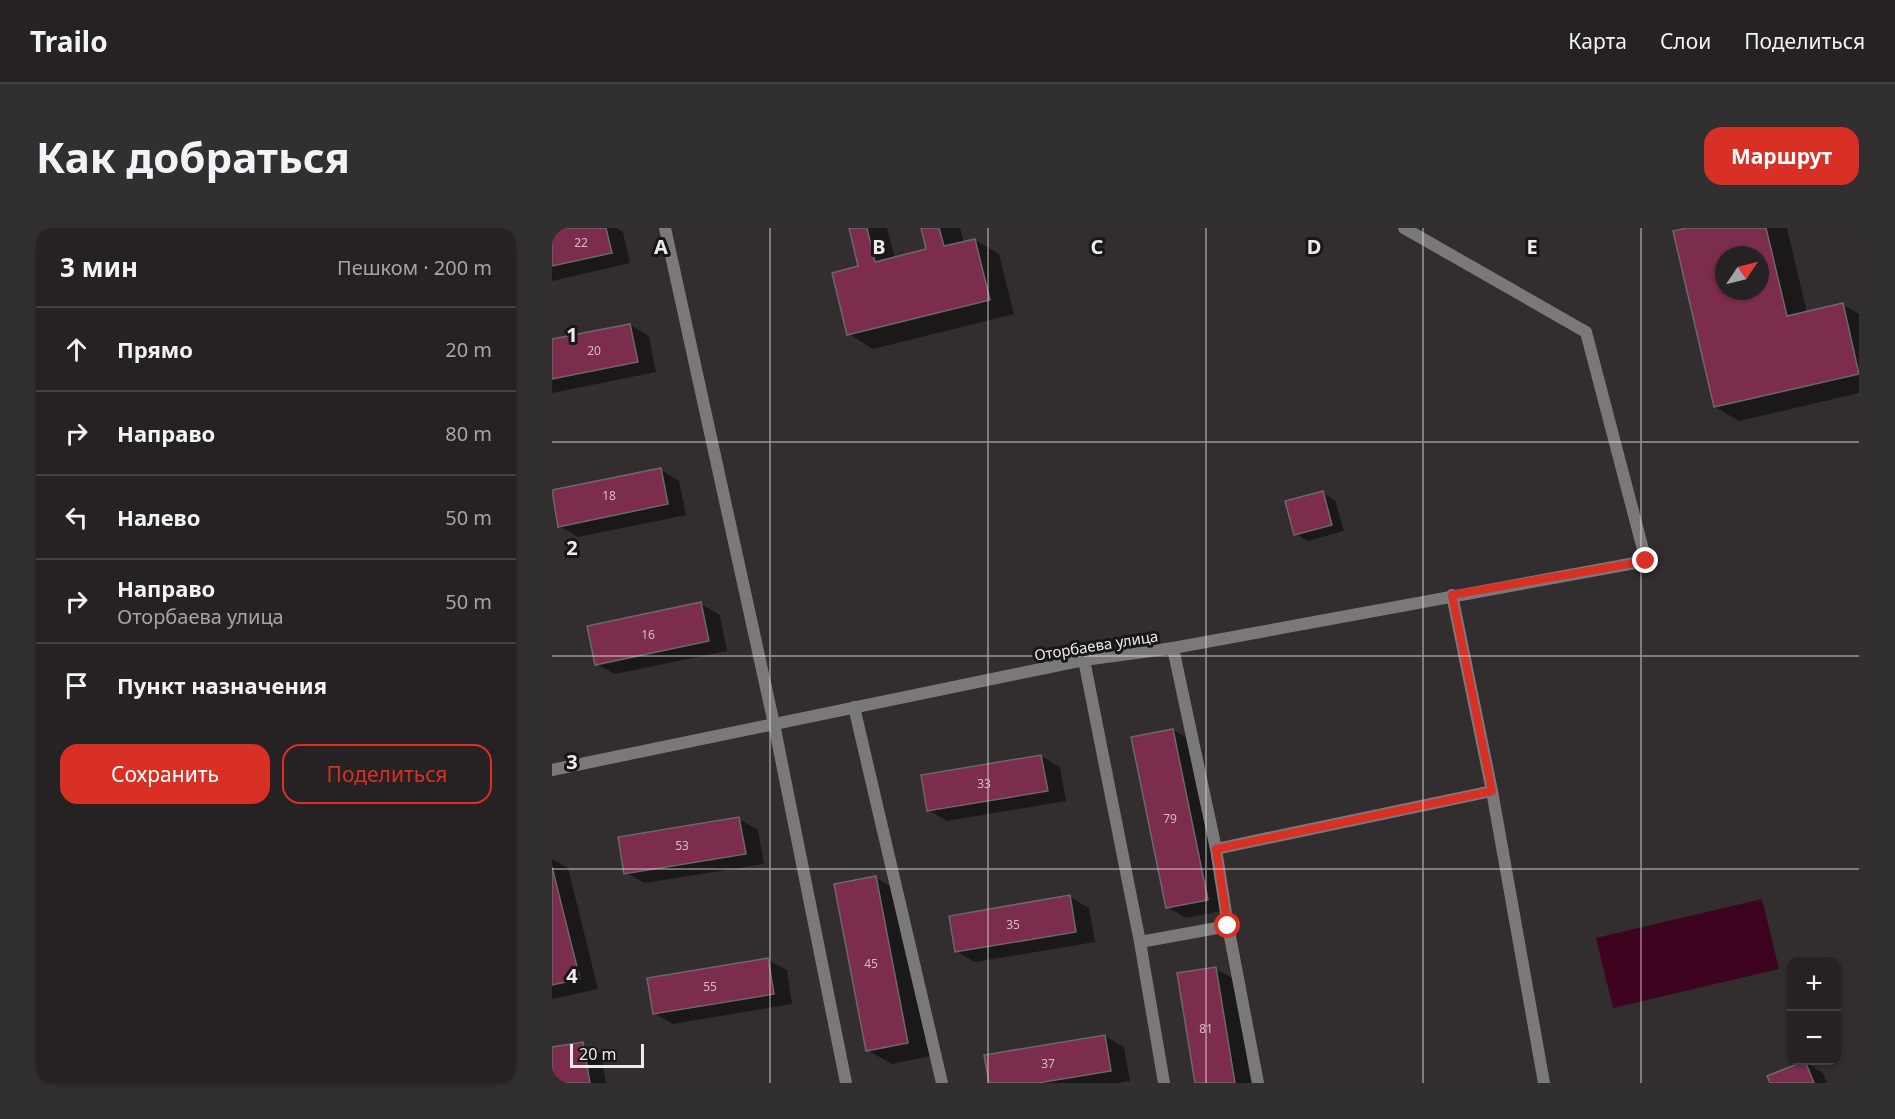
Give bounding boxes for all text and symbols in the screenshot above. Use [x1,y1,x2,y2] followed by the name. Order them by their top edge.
[30,22,108,60] text: Trailo
[1568,27,1627,55] text: Карта
[1660,27,1711,55] text: Слои
[1744,27,1865,55] text: Поделиться
[1704,127,1859,185] button: Маршрут
[36,128,350,185] text: Как добраться
[654,233,668,260] text: A
[872,233,886,260] text: B
[1091,233,1104,260] text: C
[1307,233,1321,260] text: D
[1526,233,1538,260] text: E
[574,234,588,251] house number: 22
[1715,246,1769,300] north arrow
[60,249,138,285] text: 3 мин
[337,254,492,281] text: Пешком · 200 m
[566,321,578,348] text: 1
[60,333,93,366] icon: ahead
[117,334,193,364] text: Прямо
[445,336,492,363] text: 20 m
[587,342,601,359] house number: 20
[60,417,93,450] icon: right
[117,418,215,448] text: Направо
[445,420,492,447] text: 80 m
[602,487,616,504] house number: 18
[60,501,93,534] icon: left
[117,502,200,532] text: Налево
[445,504,492,531] text: 50 m
[566,534,578,561] text: 2
[1632,547,1658,573] route end
[117,573,215,603] text: Направо
[60,585,93,618] icon: right
[445,588,492,615] text: 50 m
[117,603,284,630] text: Оторбаева улица
[1033,625,1159,665] street label: Оторбаева улица
[641,626,655,643] house number: 16
[60,669,93,702] icon: arrive
[117,670,327,700] text: Пункт назначения
[60,744,270,804] button: Сохранить
[282,744,492,804] button: Поделиться
[566,748,578,775] text: 3
[977,775,991,792] house number: 33
[1163,810,1177,827] house number: 79
[675,837,689,854] house number: 53
[1214,912,1240,938] route start
[1006,916,1020,933] house number: 35
[864,955,878,972] house number: 45
[1787,957,1841,1065] map controls
[1787,957,1841,1011] button: +
[566,962,578,989] text: 4
[703,978,717,995] house number: 55
[1787,1011,1841,1065] button: −
[1199,1020,1213,1037] house number: 81
[570,1041,644,1068] scale bar
[579,1043,616,1065] text: 20 m
[1041,1055,1055,1072] house number: 37

